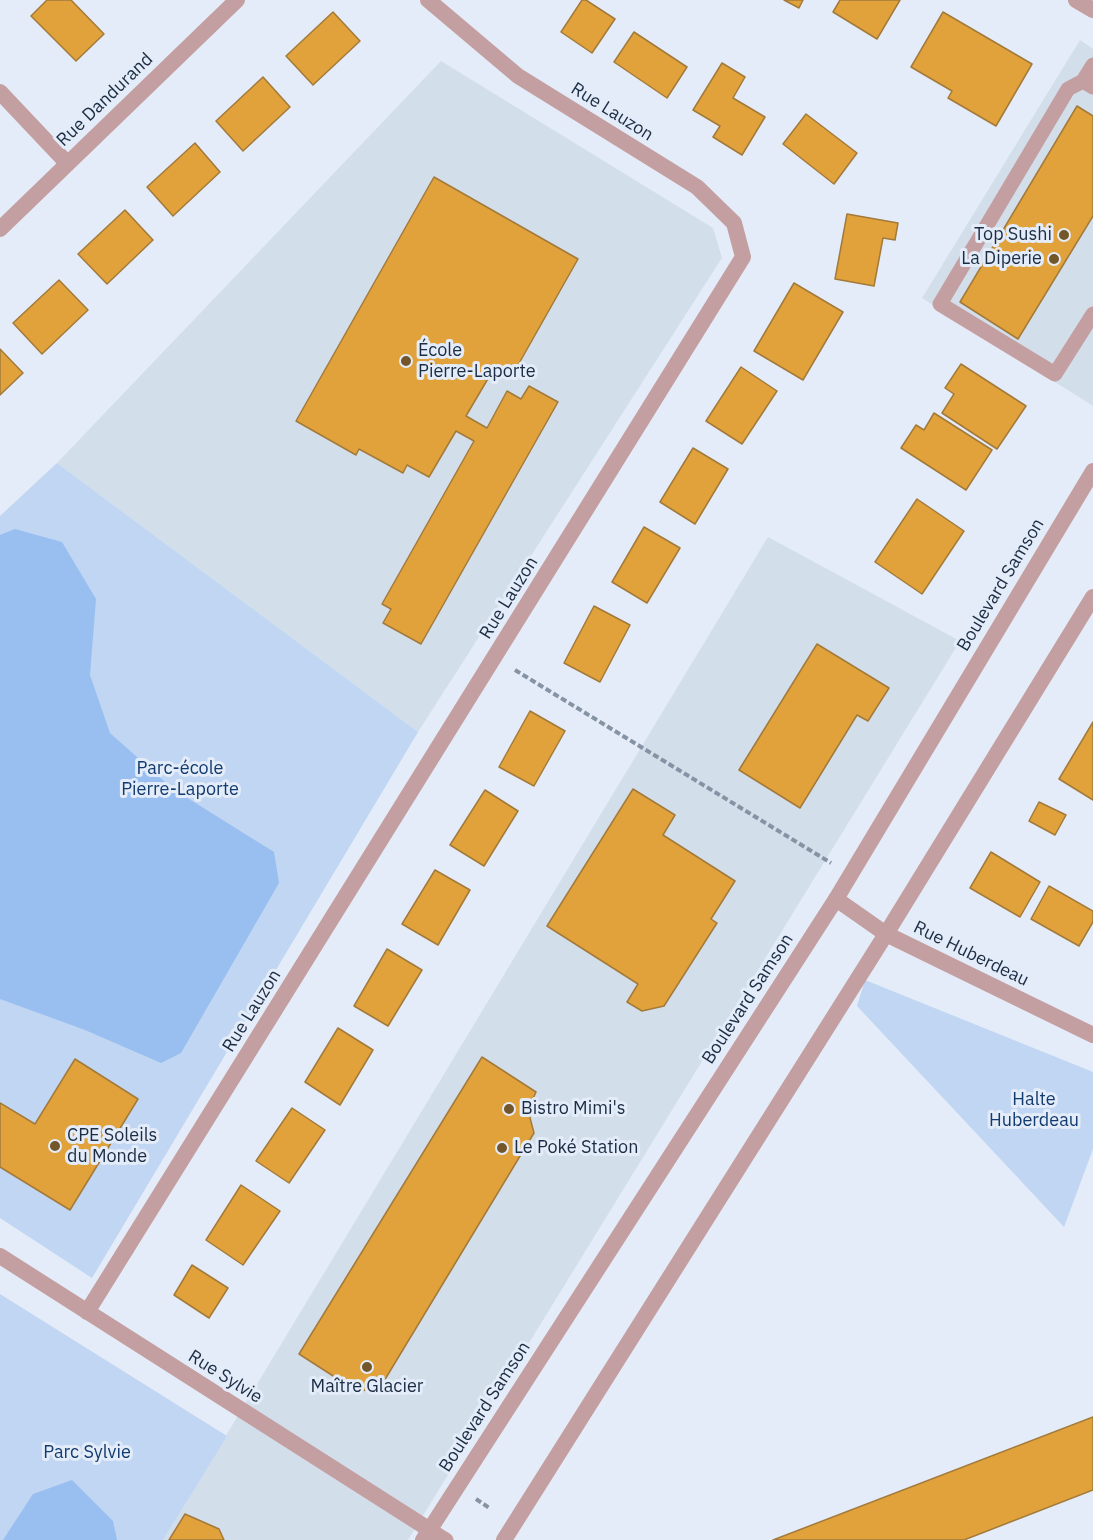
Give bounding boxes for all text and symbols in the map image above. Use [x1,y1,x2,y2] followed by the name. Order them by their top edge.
[52,49,158,151] street label: Rue Dandurand
[567,78,657,146] street label: Rue Lauzon
[974,224,1052,246] place label: Top Sushi
[1057,228,1071,242] marker: Top Sushi
[961,248,1042,270] place label: La Diperie
[1047,252,1061,266] marker: La Diperie
[418,340,536,382] place label: École Pierre-Laporte
[399,354,413,368] marker: École Pierre-Laporte
[953,515,1049,655] street label: Boulevard Samson
[475,553,543,643] street label: Rue Lauzon
[121,758,239,800] park label: Parc-école Pierre-Laporte
[910,917,1032,991] street label: Rue Huberdeau
[698,930,798,1068] street label: Boulevard Samson
[218,966,286,1056] street label: Rue Lauzon
[989,1089,1079,1132] park label: Halte Huberdeau
[521,1098,626,1120] place label: Bistro Mimi's
[502,1102,516,1116] marker: Bistro Mimi's
[67,1125,157,1168] place label: CPE Soleils du Monde
[514,1137,638,1159] place label: Le Poké Station
[48,1139,62,1153] marker: CPE Soleils du Monde
[495,1141,509,1155] marker: Le Poké Station
[435,1338,535,1476] street label: Boulevard Samson
[184,1346,266,1408] street label: Rue Sylvie
[360,1360,374,1374] marker: Maître Glacier
[311,1376,423,1398] place label: Maître Glacier
[43,1442,131,1464] park label: Parc Sylvie

